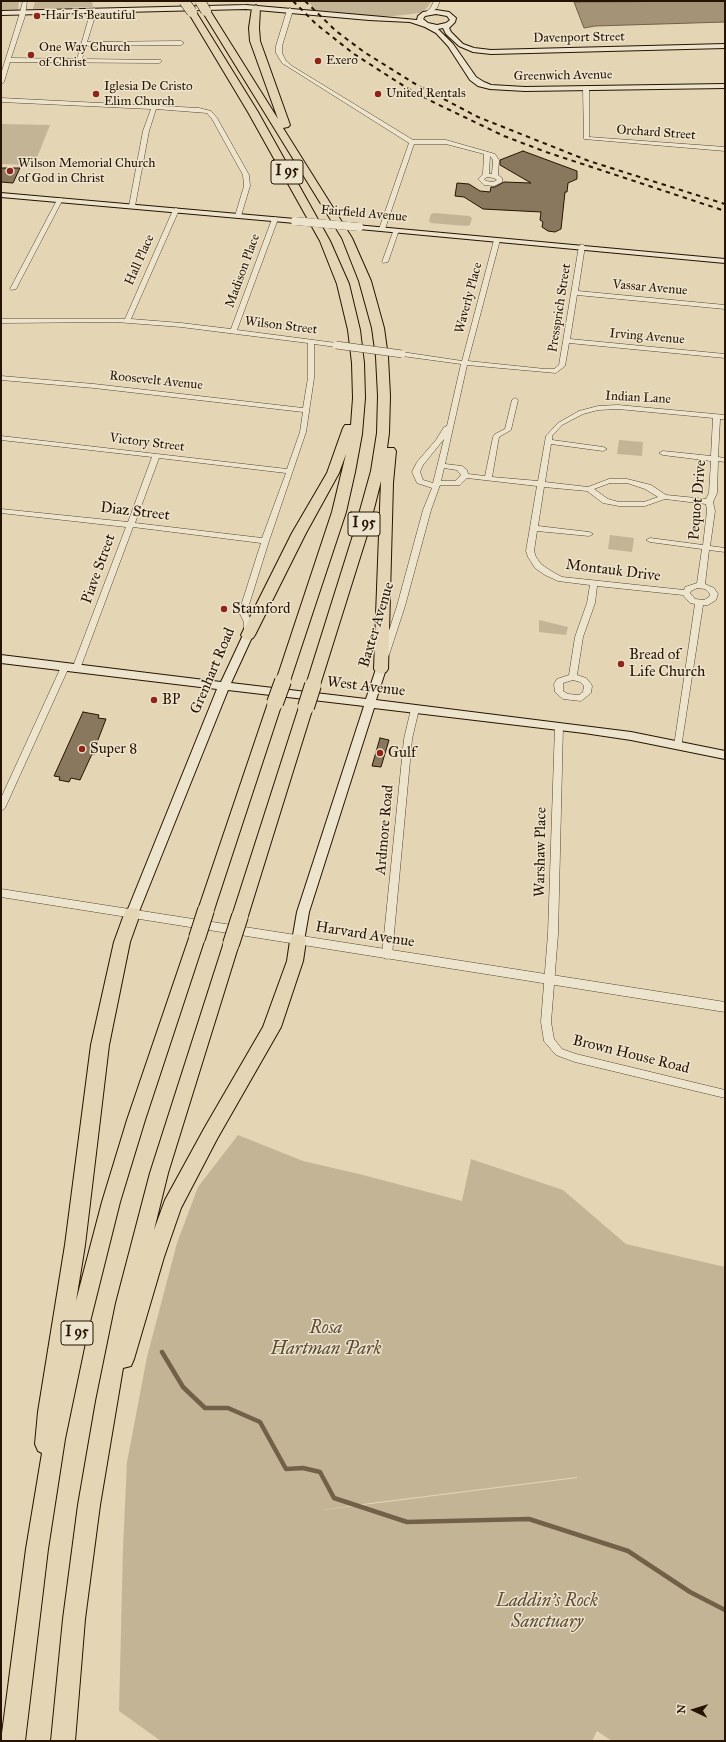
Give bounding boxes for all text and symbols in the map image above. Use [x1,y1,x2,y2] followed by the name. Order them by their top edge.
[45,8,135,24] place label: Hair Is Beautiful
[32,11,42,21] marker: Hair Is Beautiful
[533,29,625,47] street label: Davenport Street
[39,40,131,71] place label: One Way Church of Christ
[26,50,36,60] marker: One Way Church of Christ
[326,53,358,69] place label: Exero
[313,56,323,66] marker: Exero
[514,67,612,85] street label: Greenwich Avenue
[104,79,193,110] place label: Iglesia De Cristo Elim Church
[386,86,466,102] place label: United Rentals
[91,89,101,99] marker: Iglesia De Cristo Elim Church
[373,89,383,99] marker: United Rentals
[616,122,696,144] street label: Orchard Street
[18,156,156,187] place label: Wilson Memorial Church of God in Christ
[271,160,303,184] road number: I 95
[5,166,15,176] marker: Wilson Memorial Church of God in Christ
[320,202,408,226] street label: Fairfield Avenue
[122,232,158,288] street label: Hall Place
[222,232,264,310] street label: Madison Place
[452,261,486,335] street label: Waverly Place
[545,262,575,354] street label: Pressprich Street
[612,277,688,299] street label: Vassar Avenue
[244,314,318,338] street label: Wilson Street
[609,326,685,348] street label: Irving Avenue
[109,368,203,394] street label: Roosevelt Avenue
[605,388,671,408] street label: Indian Lane
[109,431,185,455] street label: Victory Street
[686,459,710,541] street label: Pequot Drive
[99,499,171,525] street label: Diaz Street
[348,512,380,536] road number: I 95
[78,532,120,606] street label: Piave Street
[565,556,661,586] street label: Montauk Drive
[355,580,399,670] street label: Baxter Avenue
[232,600,291,618] place label: Stamford
[219,604,229,614] marker: Stamford
[187,625,239,717] street label: Grenhart Road
[629,646,705,681] place label: Bread of Life Church
[616,659,626,669] marker: Bread of Life Church
[326,673,406,701] street label: West Avenue
[162,691,180,709] place label: BP
[149,695,159,705] marker: BP
[90,740,137,758] place label: Super 8
[77,744,87,754] marker: Super 8
[388,744,416,762] place label: Gulf
[375,748,385,758] marker: Gulf
[372,784,398,876] street label: Ardmore Road
[531,807,551,897] street label: Warshaw Place
[314,918,416,952] street label: Harvard Avenue
[571,1032,691,1078] street label: Brown House Road
[270,1318,382,1360] park label: Rosa Hartman Park
[61,1321,93,1345] road number: I 95
[496,1591,598,1634] park label: Laddin's Rock Sanctuary
[674,1690,714,1730] north arrow
[675,1704,688,1714] text: N

